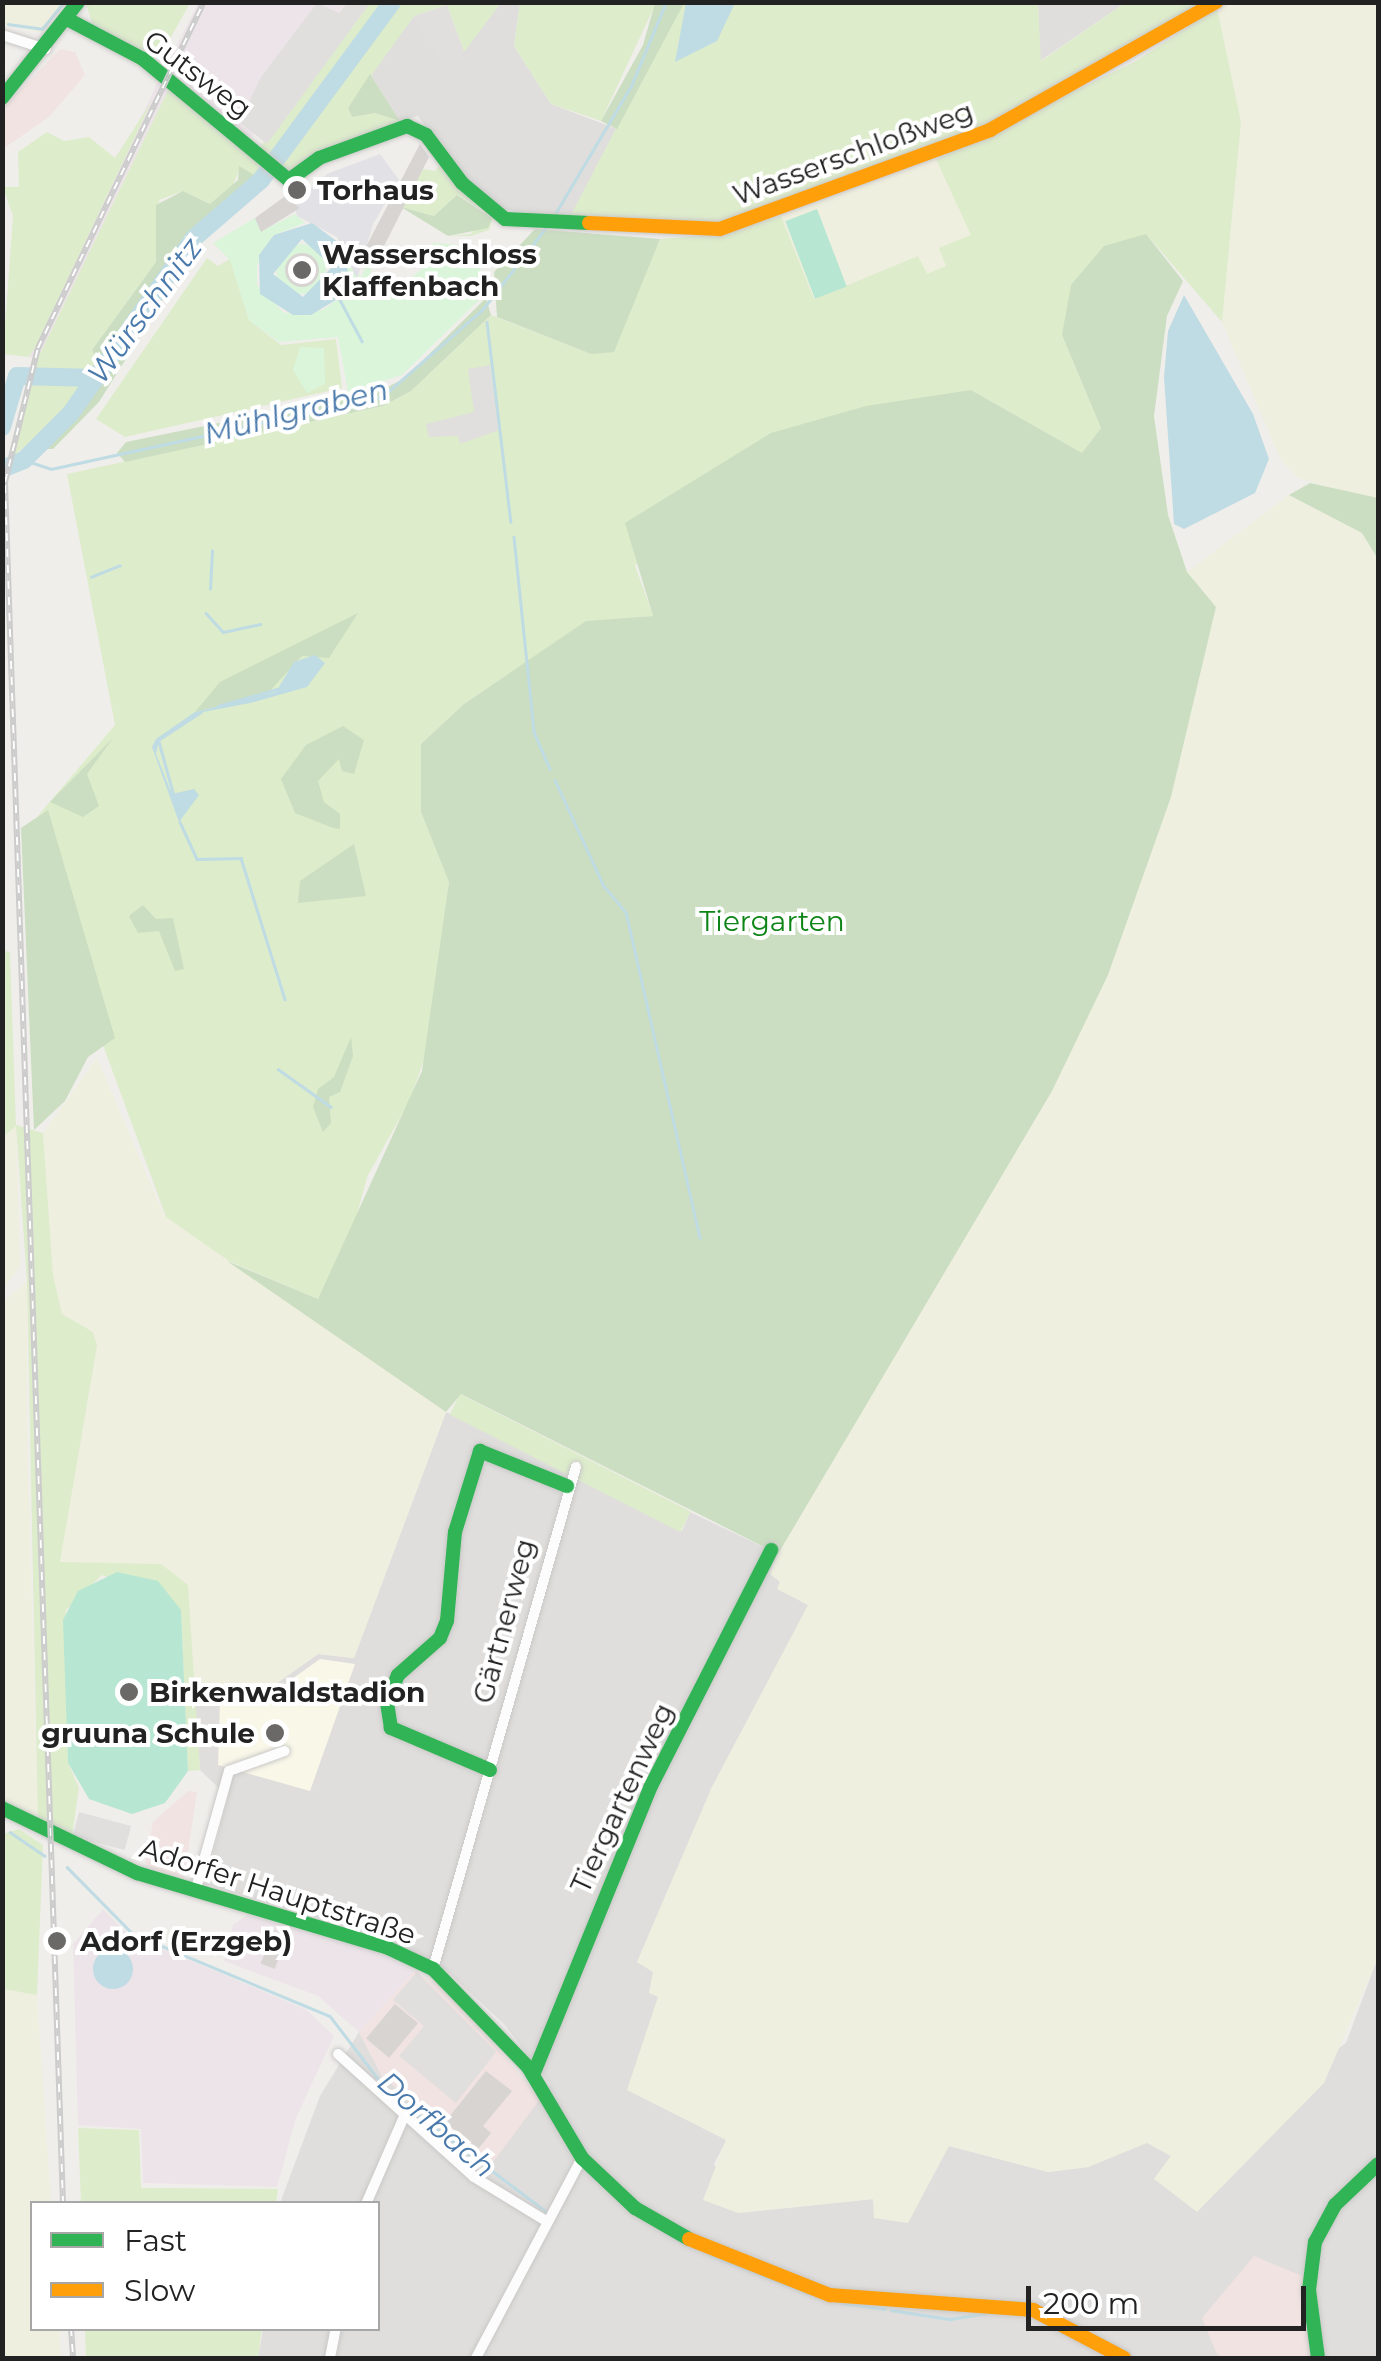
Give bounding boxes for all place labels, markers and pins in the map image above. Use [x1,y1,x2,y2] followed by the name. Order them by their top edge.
[317,173,434,207] place label: Torhaus
[286,179,308,201] marker: Torhaus
[322,237,537,303] place label: Wasserschloss Klaffenbach
[291,259,313,281] marker: Wasserschloss Klaffenbach
[149,1675,425,1709] place label: Birkenwaldstadion
[118,1681,140,1703] marker: Birkenwaldstadion
[41,1716,255,1750] place label: gruuna Schule
[264,1722,286,1744] marker: gruuna Schule
[80,1924,292,1958] place label: Adorf (Erzgeb)
[44,1928,70,1954] marker: Adorf (Erzgeb)

